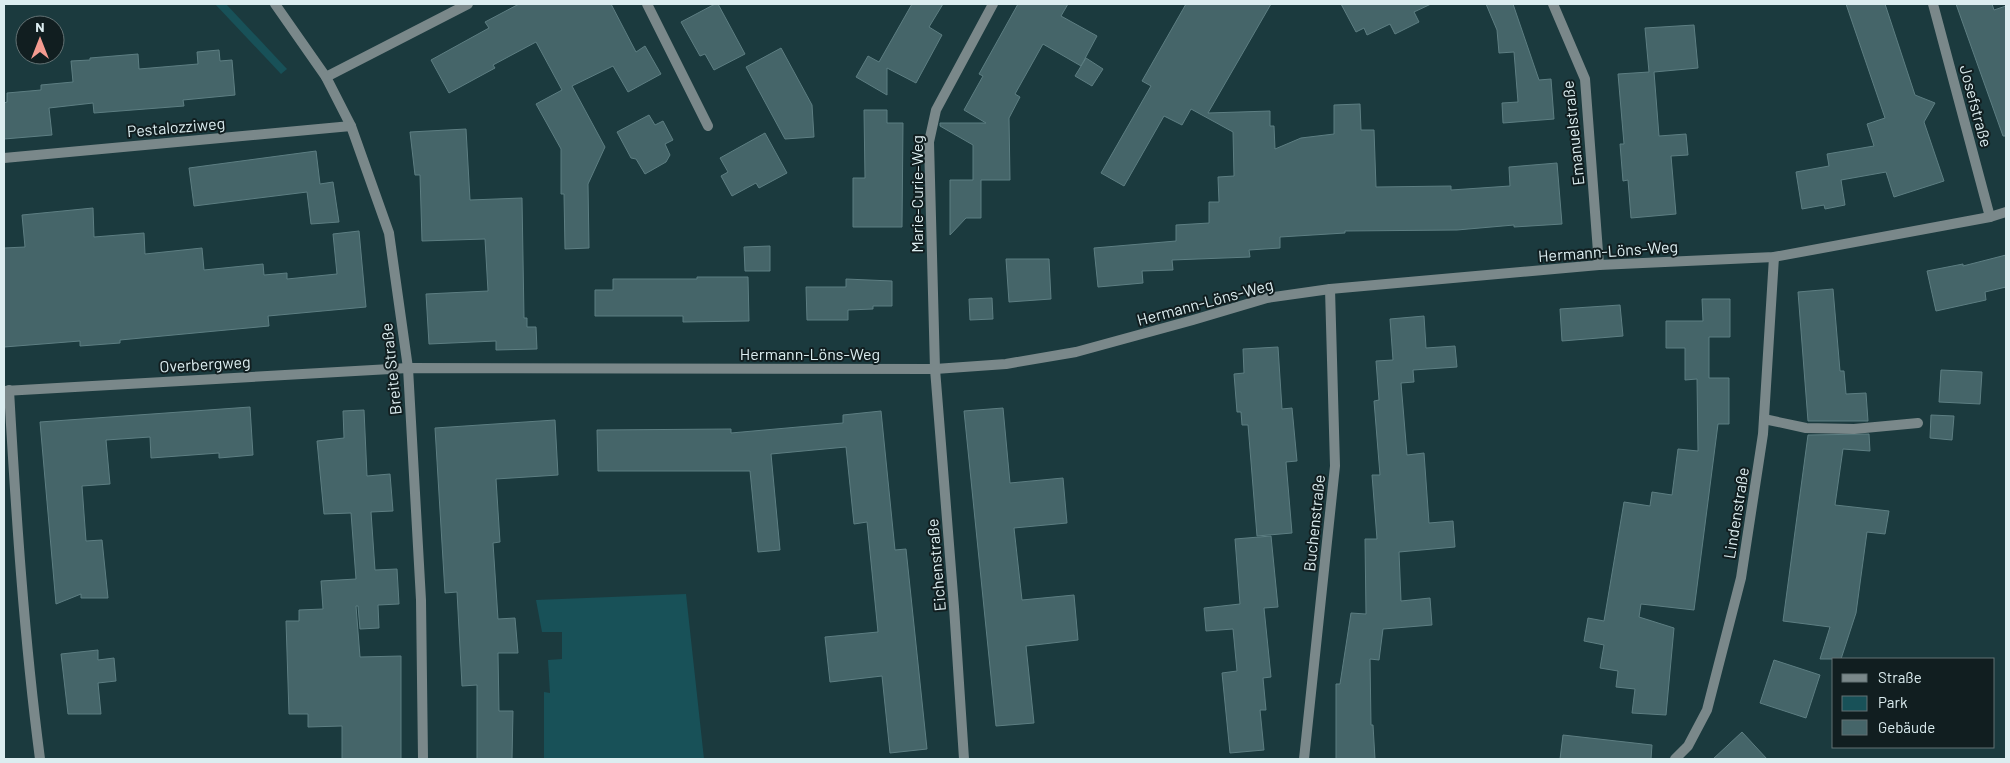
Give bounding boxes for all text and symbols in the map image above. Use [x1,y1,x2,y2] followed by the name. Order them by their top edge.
[15,15,65,65] north arrow
[35,18,45,35] text: N
[1956,63,1997,149] street label: Josefstraße
[1558,80,1587,186] street label: Emanuelstraße
[126,113,226,140] street label: Pestalozziweg
[907,135,926,253] street label: Marie-Curie-Weg
[1537,236,1679,265] street label: Hermann-Löns-Weg
[1135,274,1275,329] street label: Hermann-Löns-Weg
[376,322,405,416] street label: Breite Straße
[740,344,880,363] street label: Hermann-Löns-Weg
[159,352,251,375] street label: Overbergweg
[1719,466,1752,560] street label: Lindenstraße
[1299,474,1328,572] street label: Buchenstraße
[922,518,949,612] street label: Eichenstraße
[1832,658,1995,748] legend
[1878,668,1922,686] text: Straße
[1878,693,1908,711] text: Park
[1878,718,1935,736] text: Gebäude

